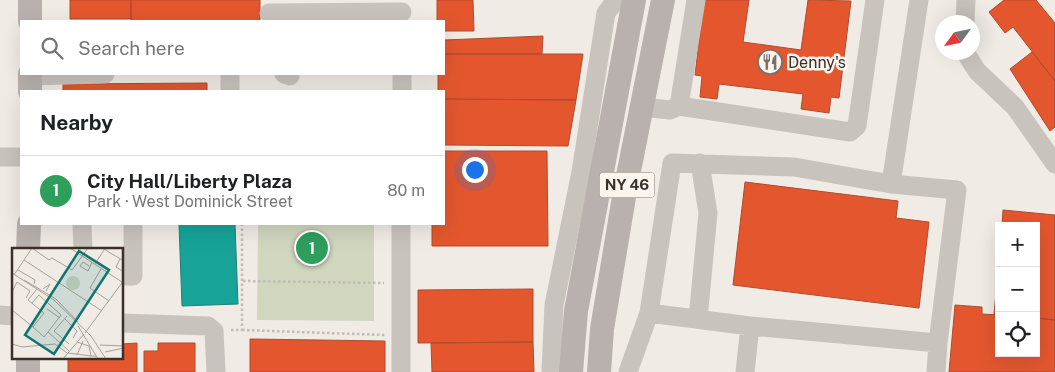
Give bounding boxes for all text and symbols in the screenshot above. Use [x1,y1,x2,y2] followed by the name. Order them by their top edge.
[935,15,980,60] north arrow
[20,20,445,75] search box
[38,34,66,62] icon: search
[78,37,185,59] text: Search here
[757,49,783,75] restaurant icon: Denny's
[788,53,846,72] place label: Denny's
[40,110,113,135] text: Nearby
[462,157,488,183] your location
[87,170,292,192] text: City Hall/Liberty Plaza
[600,172,654,198] road number: NY 46
[53,181,59,200] text: 1
[387,181,425,200] text: 80 m
[87,192,293,211] text: Park · West Dominick Street
[995,222,1040,357] map controls
[995,222,1040,267] button: +
[296,229,328,267] pin: 1
[12,248,124,360] inset map
[995,267,1040,312] button: −
[995,312,1040,357] button: locate

